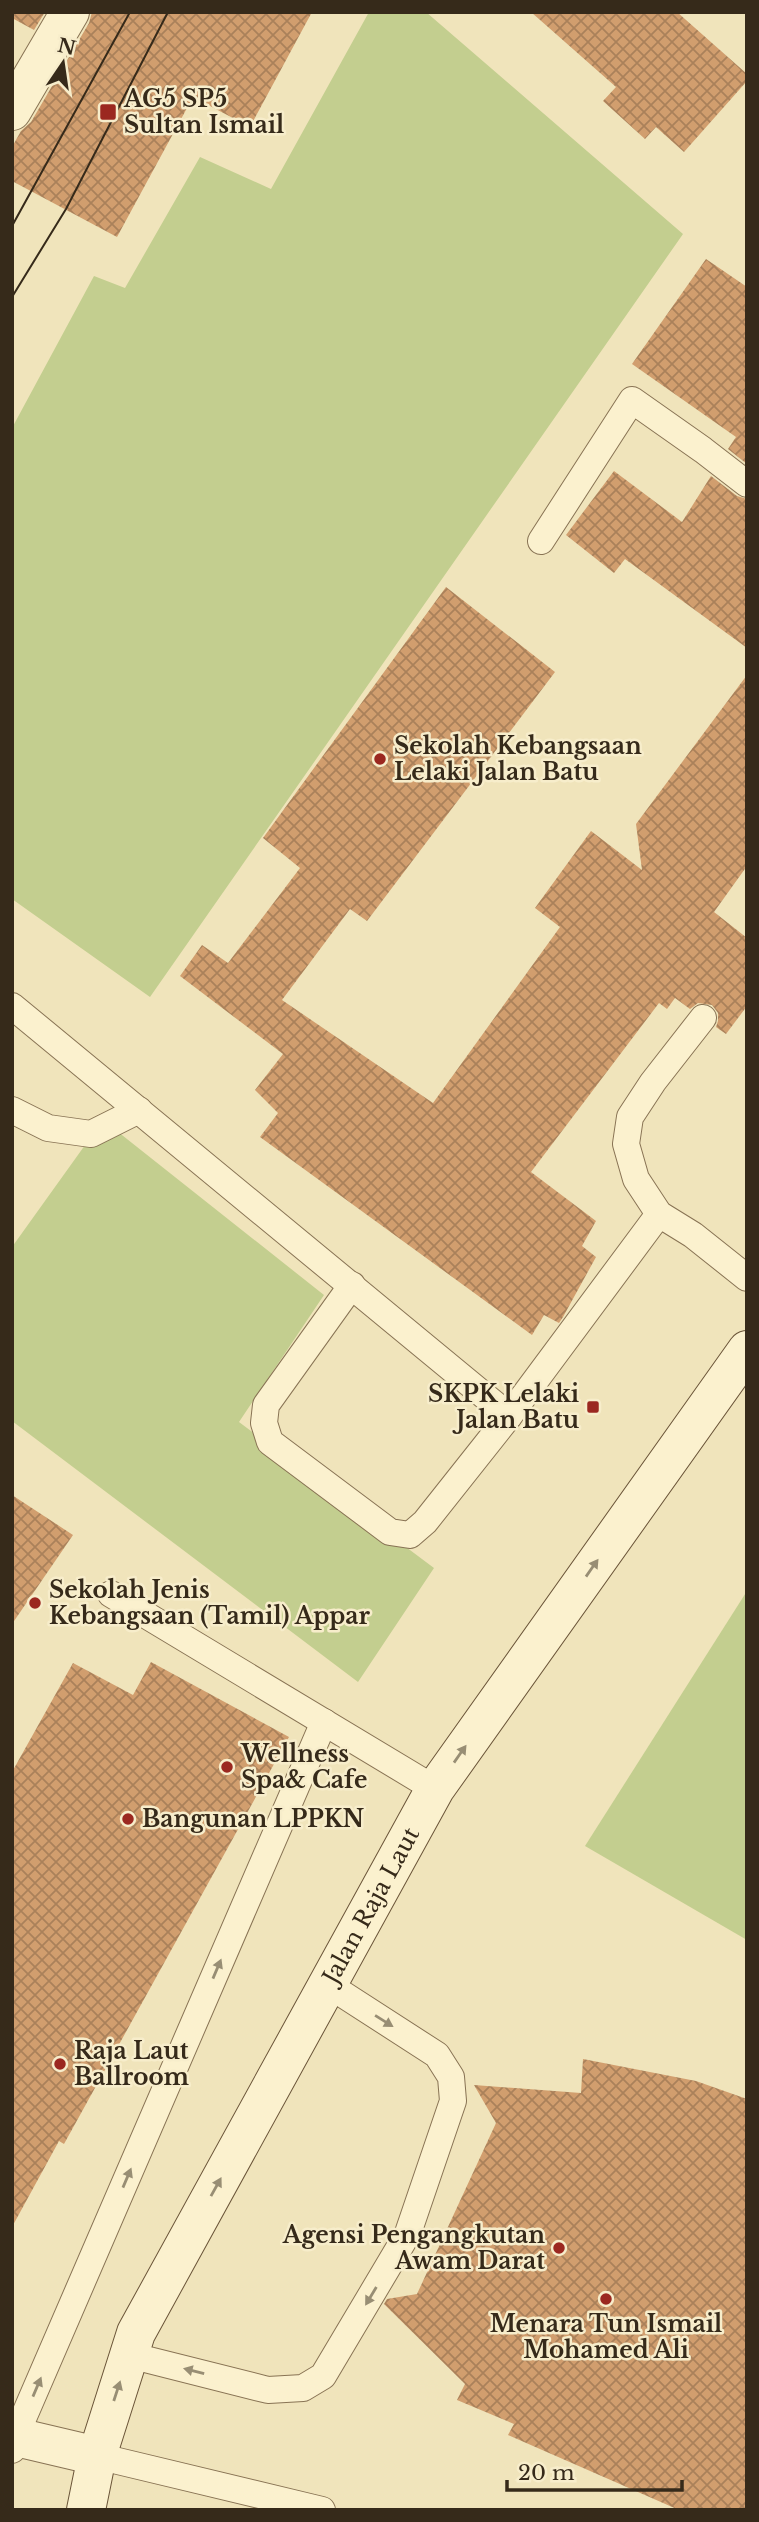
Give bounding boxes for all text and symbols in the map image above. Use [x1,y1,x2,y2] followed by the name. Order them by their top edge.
[28,28,98,98] north arrow
[55,34,78,60] text: N
[123,85,284,139] place label: AG5 SP5 Sultan Ismail
[98,102,118,122] marker: AG5 SP5 Sultan Ismail
[394,732,642,786] place label: Sekolah Kebangsaan Lelaki Jalan Batu
[372,751,388,767] marker: Sekolah Kebangsaan Lelaki Jalan Batu
[428,1380,580,1434] place label: SKPK Lelaki Jalan Batu
[585,1399,601,1415] marker: SKPK Lelaki Jalan Batu
[584,1559,598,1577] one-way arrow
[49,1576,371,1630] place label: Sekolah Jenis Kebangsaan (Tamil) Appar
[27,1595,43,1611] marker: Sekolah Jenis Kebangsaan (Tamil) Appar
[240,1740,367,1794] place label: Wellness Spa& Cafe
[453,1745,467,1763] one-way arrow
[219,1759,235,1775] marker: Wellness Spa& Cafe
[142,1805,365,1833] place label: Bangunan LPPKN
[120,1811,136,1827] marker: Bangunan LPPKN
[315,1822,425,1991] street label: Jalan Raja Laut
[211,1959,223,1979] one-way arrow
[375,2015,394,2028] one-way arrow
[74,2037,190,2091] place label: Raja Laut Ballroom
[52,2056,68,2072] marker: Raja Laut Ballroom
[121,2168,133,2188] one-way arrow
[210,2177,222,2196] one-way arrow
[282,2221,545,2275] place label: Agensi Pengangkutan Awam Darat
[551,2240,567,2256] marker: Agensi Pengangkutan Awam Darat
[365,2287,377,2306] one-way arrow
[598,2291,614,2307] marker: Menara Tun Ismail Mohamed Ali
[490,2310,722,2364] place label: Menara Tun Ismail Mohamed Ali
[183,2365,205,2376] one-way arrow
[32,2376,43,2397] one-way arrow
[113,2380,123,2401] one-way arrow
[507,2448,682,2492] scale bar
[518,2460,575,2486] text: 20 m

